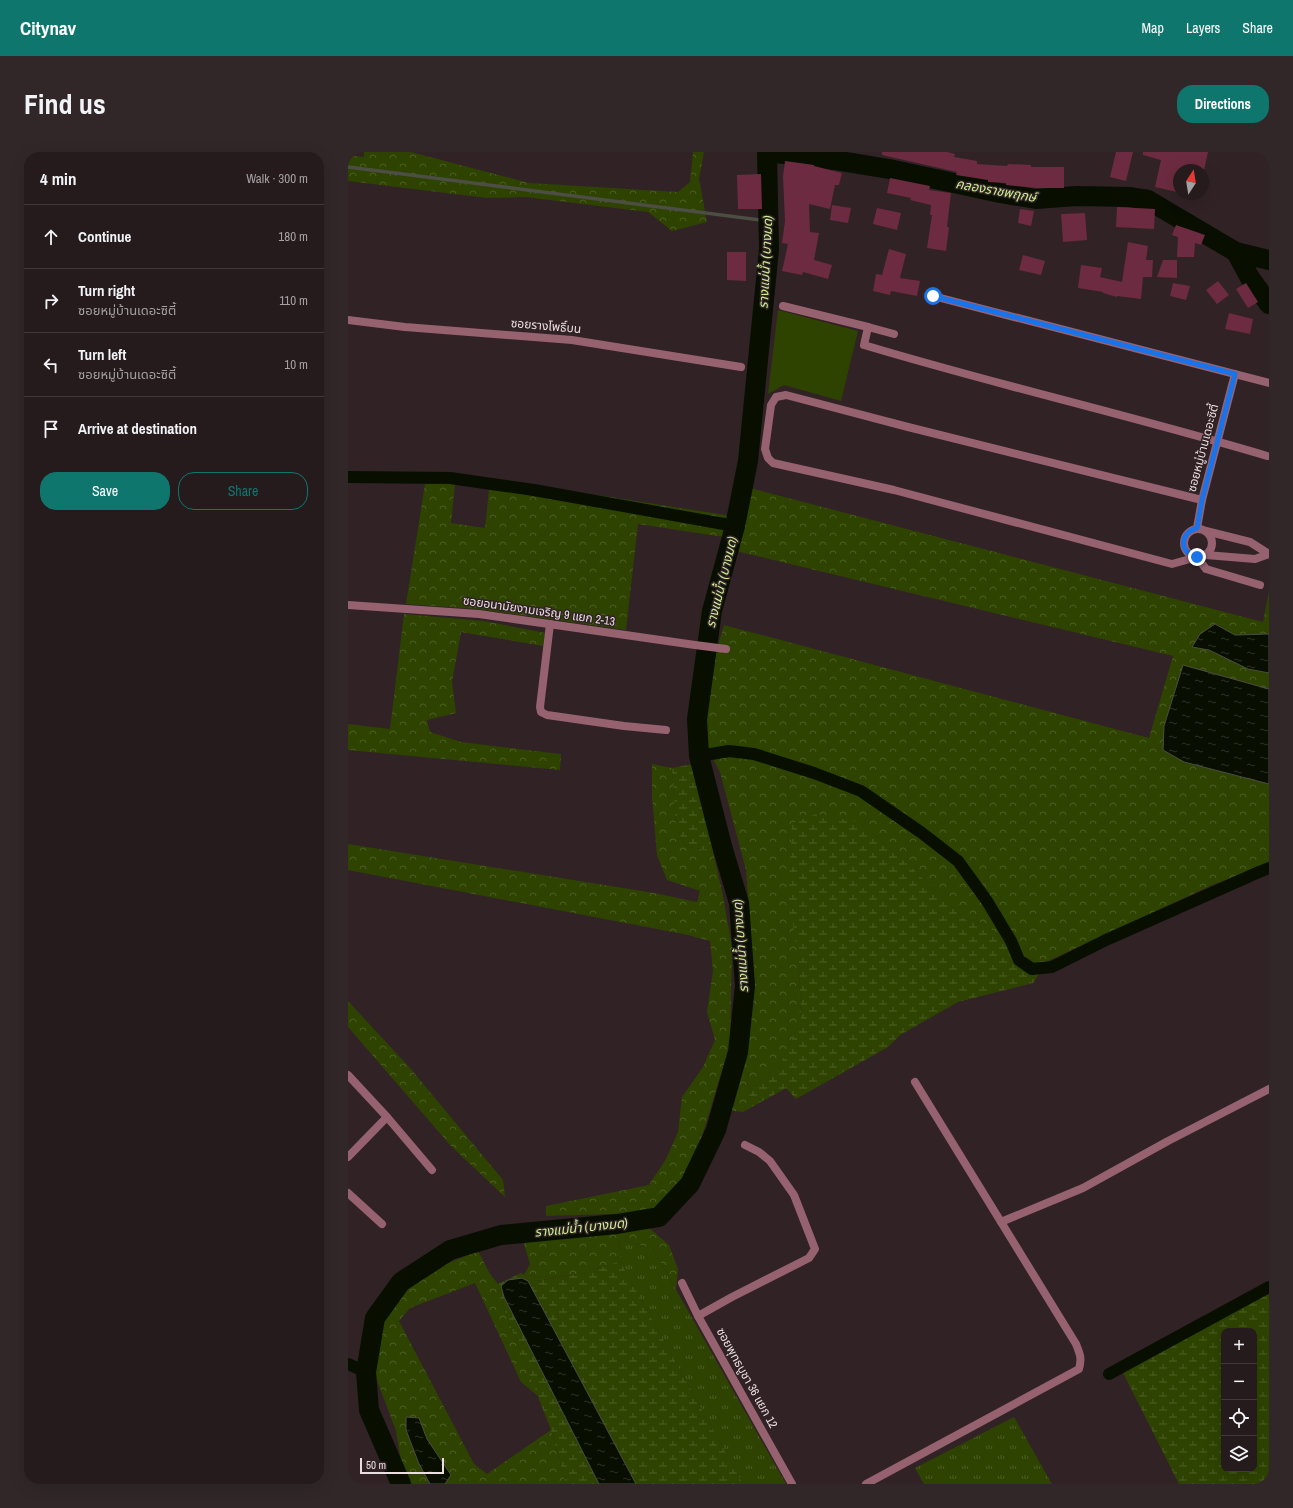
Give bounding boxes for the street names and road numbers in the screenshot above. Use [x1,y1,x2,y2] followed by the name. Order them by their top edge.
[510,315,582,337] street label: ซอยรางโพธิ์บน
[1183,402,1222,494] street label: ซอยหมู่บ้านเดอะซิตี้
[462,592,616,630] street label: ซอยอนามัยงามเจริญ 9 แยก 2-13
[713,1325,781,1431] street label: ซอยพุทธบูชา 36 แยก 12

